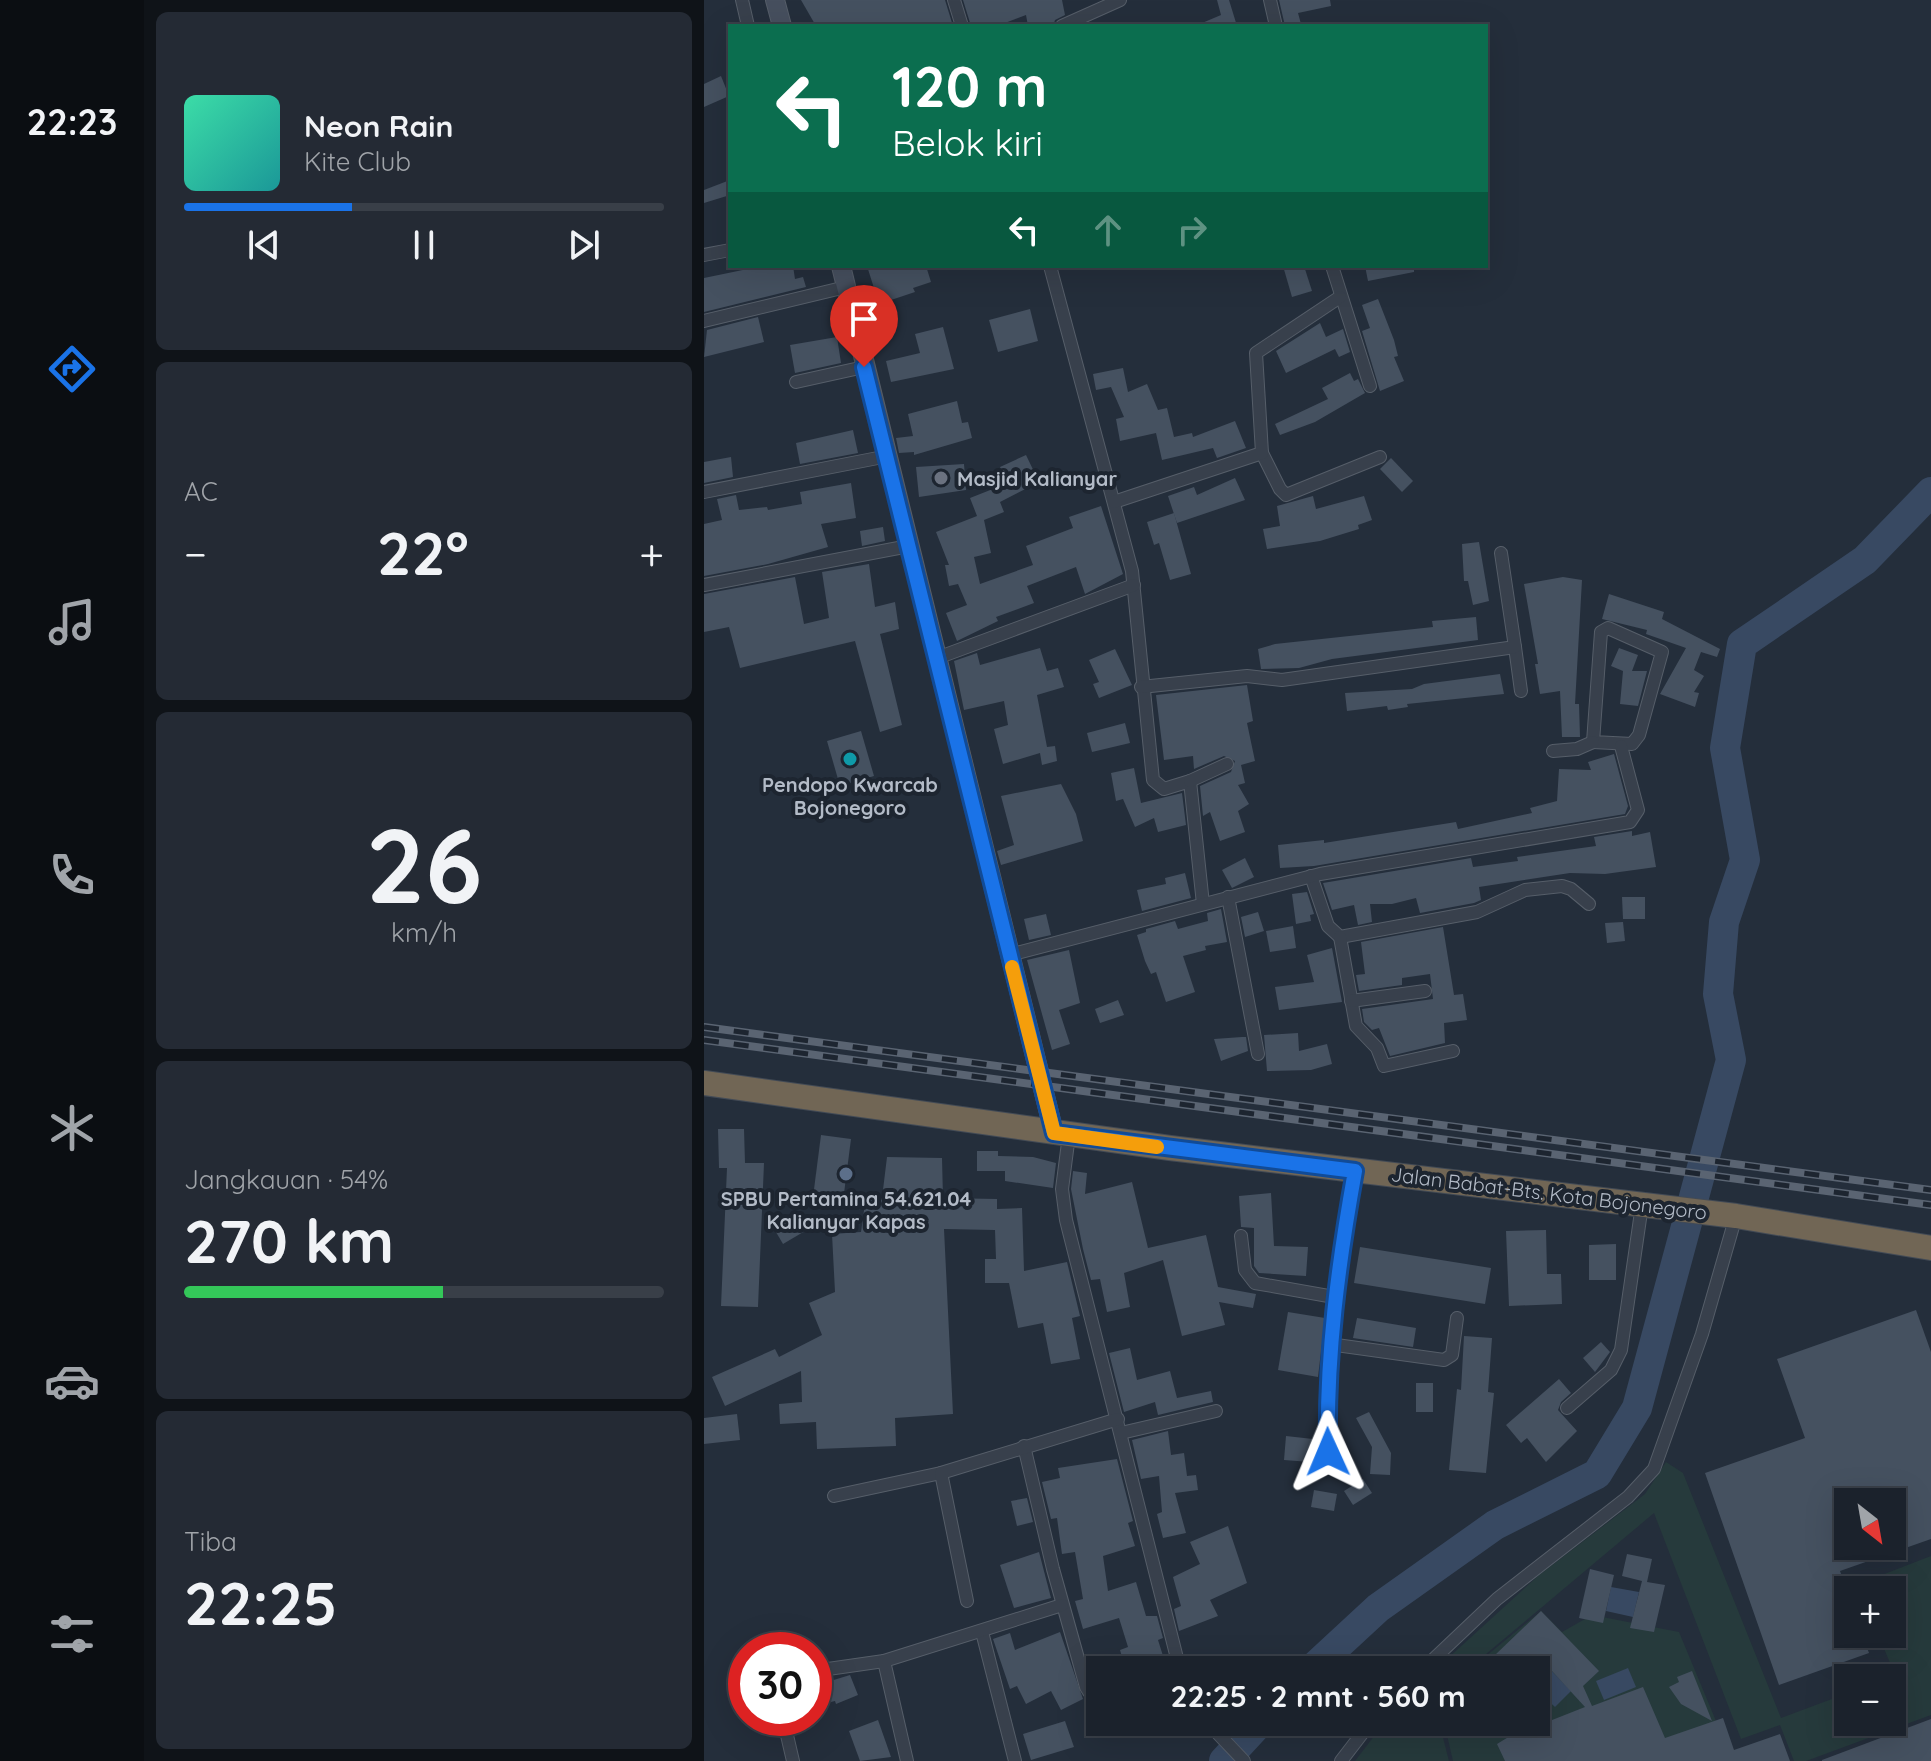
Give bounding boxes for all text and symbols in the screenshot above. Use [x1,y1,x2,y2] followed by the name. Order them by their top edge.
[892,51,1047,121] text: 120 m
[760,56,864,160] icon: left
[27,99,117,144] text: 22:23
[304,107,453,145] text: Neon Rain
[892,120,1043,165] text: Belok kiri
[304,145,411,178] text: Kite Club
[1002,208,1046,252] icon: left
[1086,208,1130,252] icon: ahead
[1170,208,1214,252] icon: right
[242,223,286,267] icon: previous
[402,223,446,267] icon: pause
[562,223,606,267] icon: next
[830,285,898,367] pin
[842,297,886,341] icon: arrive
[44,341,100,397] icon: directions
[957,466,1117,491] place label: Masjid Kalianyar
[932,469,950,487] marker: Masjid Kalianyar
[184,475,218,508] text: AC
[377,515,469,590] text: 22°
[184,526,207,581] text: −
[639,526,664,581] text: +
[44,594,100,650] icon: music
[841,750,859,768] marker: Pendopo Kwarcab Bojonegoro
[762,772,938,820] place label: Pendopo Kwarcab Bojonegoro
[366,799,482,929] text: 26
[44,847,100,903] icon: phone
[391,916,457,949] text: km/h
[44,1100,100,1156] icon: climate
[1390,1161,1708,1225] street label: Jalan Babat-Bts. Kota Bojonegoro
[184,1163,388,1196] text: Jangkauan · 54%
[837,1165,855,1183] marker: SPBU Pertamina 54.621.04 Kalianyar Kapas
[721,1186,972,1234] place label: SPBU Pertamina 54.621.04 Kalianyar Kapas
[184,1203,394,1278] text: 270 km
[44,1353,100,1409] icon: car
[1286,1410,1370,1494] position arrow
[1834,1488,1906,1560] north arrow
[1834,1488,1906,1736] map controls
[184,1525,237,1558] text: Tiba
[184,1565,337,1640] text: 22:25
[1834,1576,1906,1648] button: +
[44,1606,100,1662] icon: filters
[728,1632,832,1736] speed limit sign: 30
[1834,1664,1906,1736] button: −
[1170,1677,1466,1715] text: 22:25 · 2 mnt · 560 m

